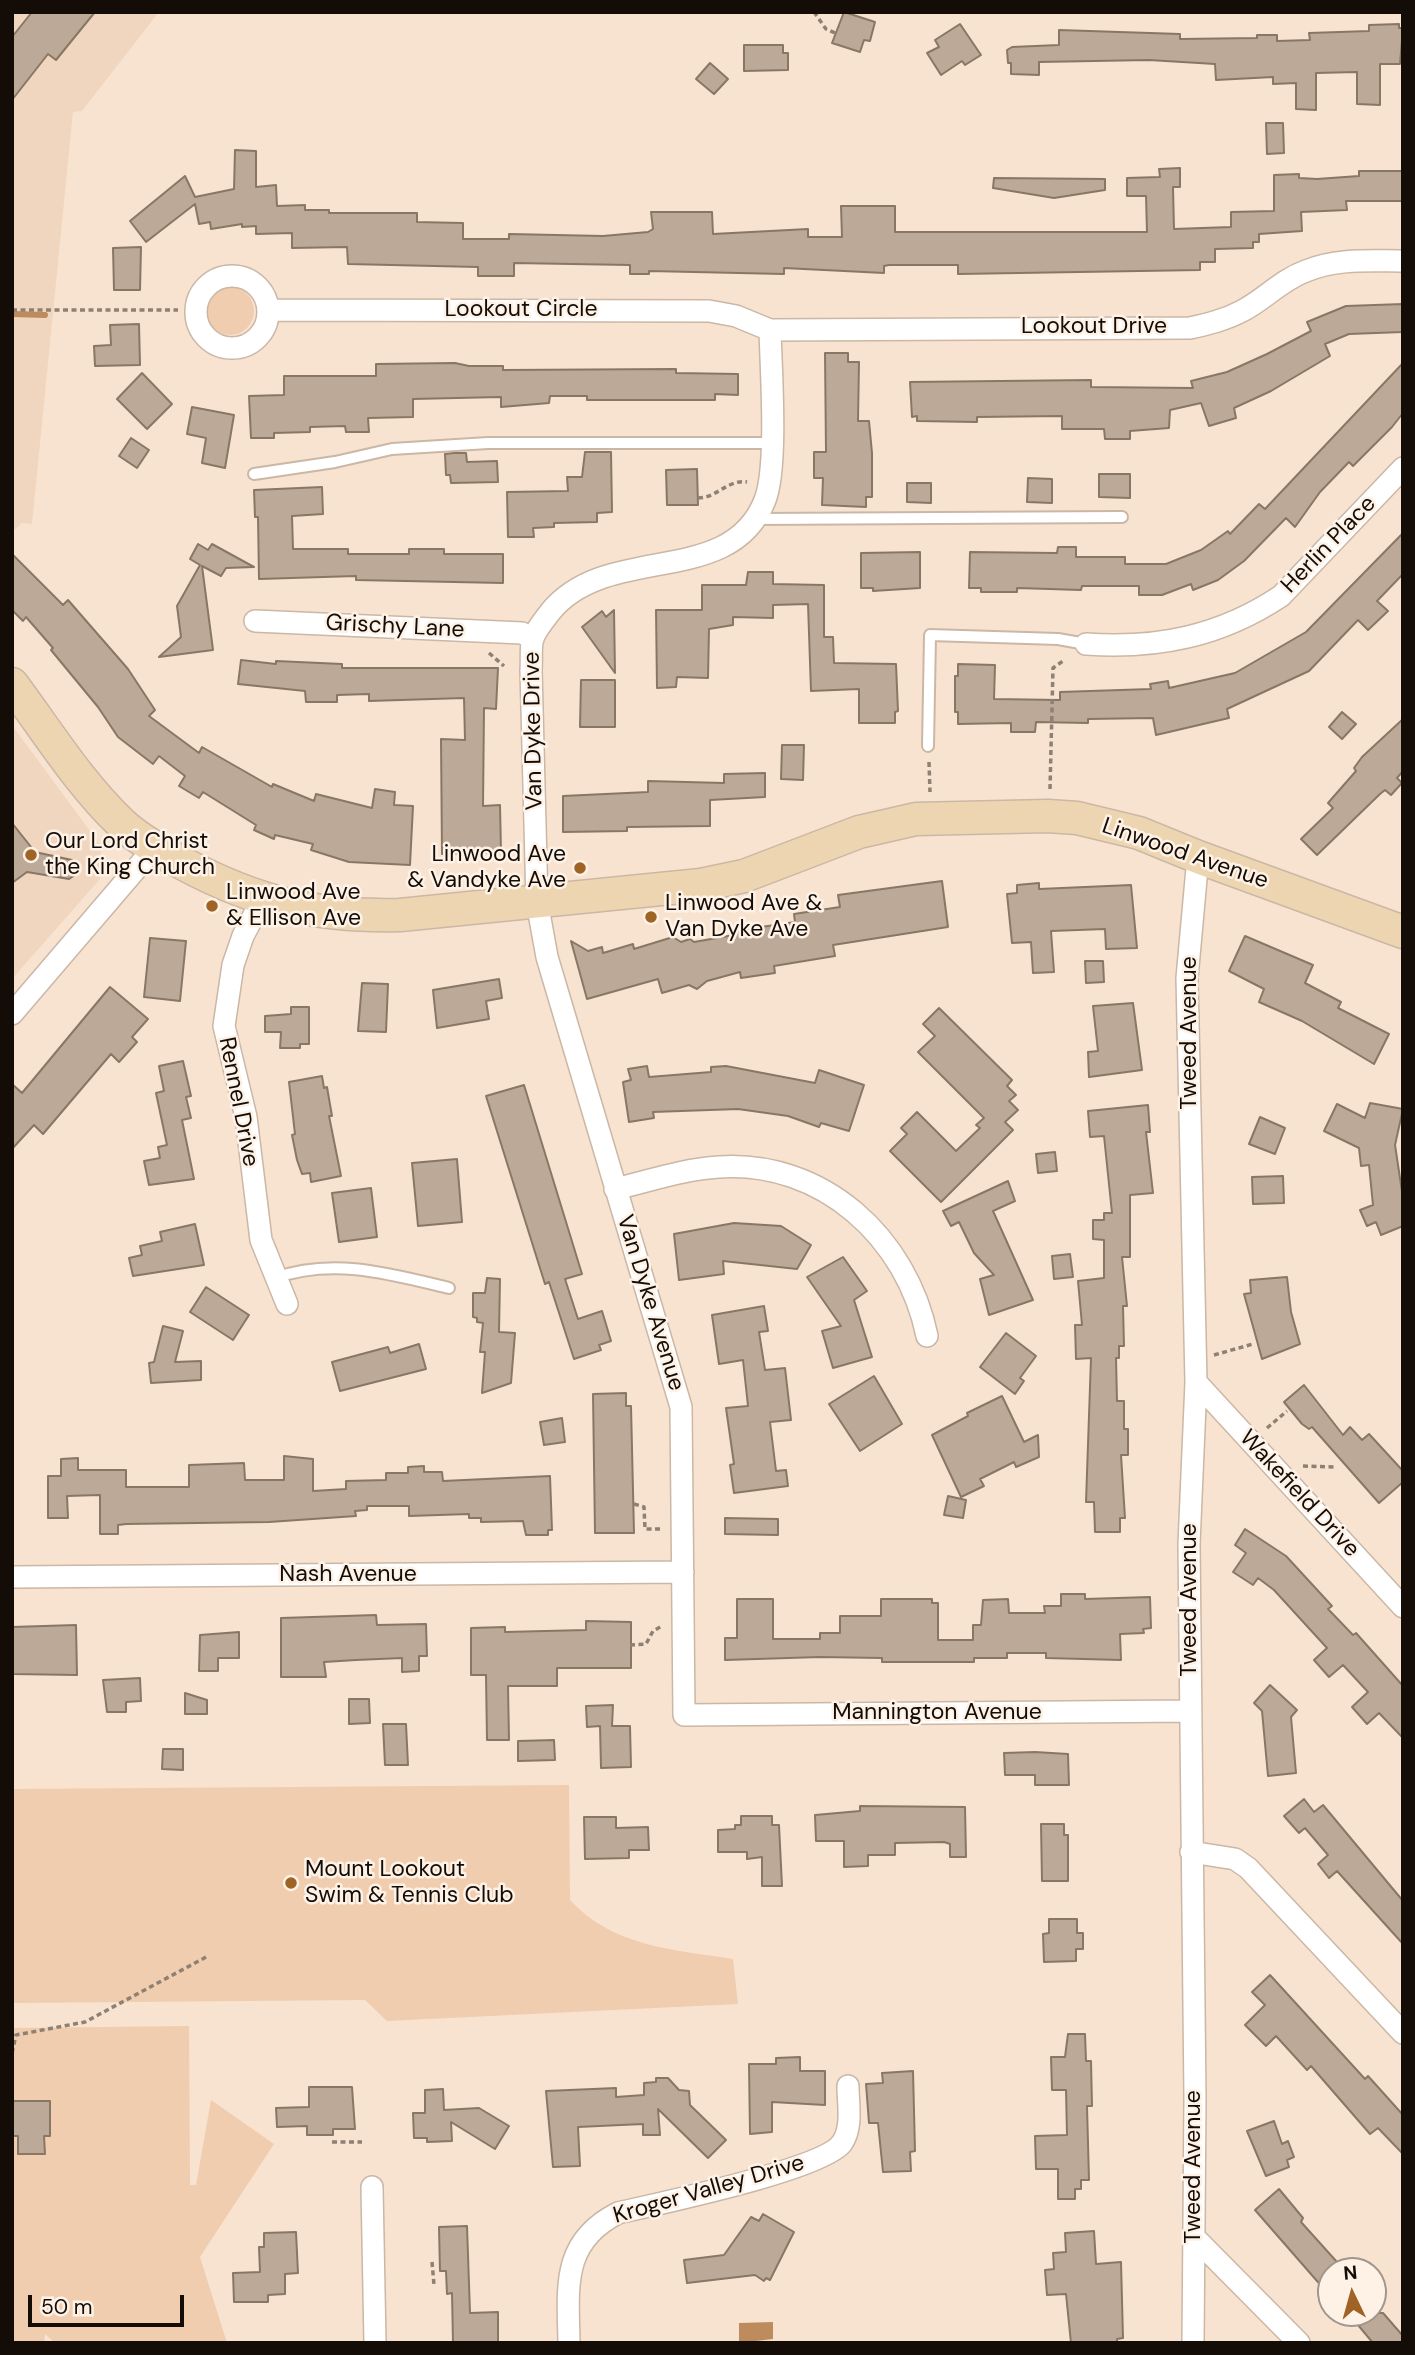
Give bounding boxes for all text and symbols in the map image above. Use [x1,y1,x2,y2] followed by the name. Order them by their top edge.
[444,296,598,324] street label: Lookout Circle
[1021,313,1167,341] street label: Lookout Drive
[1276,491,1382,599] street label: Herlin Place
[325,610,465,644] street label: Grischy Lane
[519,651,549,811] street label: Van Dyke Drive
[1098,813,1272,895] street label: Linwood Avenue
[45,828,215,882] place label: Our Lord Christ the King Church
[407,841,566,895] place label: Linwood Ave & Vandyke Ave
[23,847,39,863] marker: Our Lord Christ the King Church
[572,860,588,876] marker: Linwood Ave & Vandyke Ave
[226,879,361,933] place label: Linwood Ave & Ellison Ave
[665,890,822,944] place label: Linwood Ave & Van Dyke Ave
[204,898,220,914] marker: Linwood Ave & Ellison Ave
[643,909,659,925] marker: Linwood Ave & Van Dyke Ave
[1176,956,1204,1110] street label: Tweed Avenue
[212,1035,264,1169] street label: Rennel Drive
[610,1212,690,1394] street label: Van Dyke Avenue
[1233,1425,1365,1563] street label: Wakefield Drive
[1176,1523,1204,1677] street label: Tweed Avenue
[279,1561,417,1589] street label: Nash Avenue
[832,1699,1042,1727] street label: Mannington Avenue
[305,1856,514,1910] place label: Mount Lookout Swim & Tennis Club
[283,1875,299,1891] marker: Mount Lookout Swim & Tennis Club
[1180,2090,1208,2244] street label: Tweed Avenue
[610,2150,808,2230] street label: Kroger Valley Drive
[1317,2257,1387,2327] north arrow
[1342,2260,1358,2286] text: N
[32,2282,187,2326] scale bar
[41,2293,92,2321] text: 50 m

